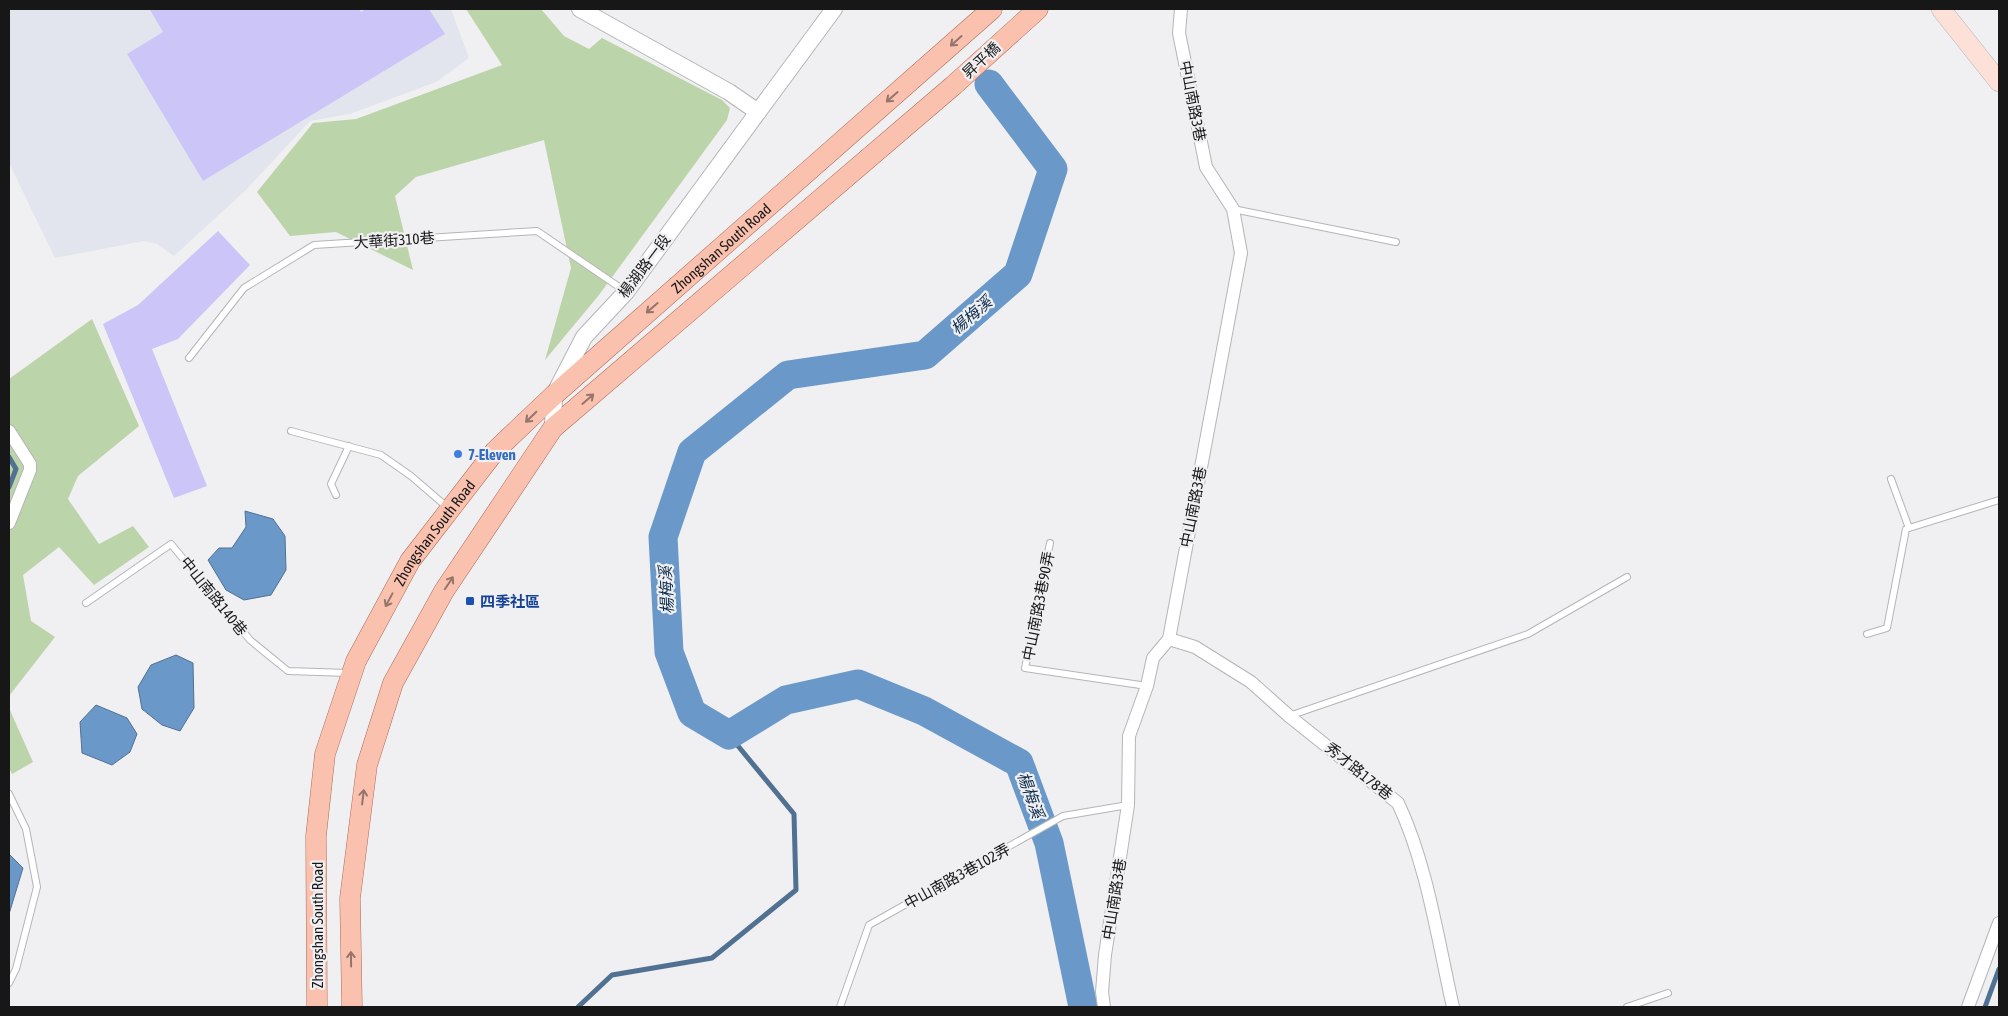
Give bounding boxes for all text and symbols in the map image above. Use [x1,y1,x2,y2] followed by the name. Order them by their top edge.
[949,35,962,47] one-way arrow
[959,38,1003,82] street label: 昇平橋
[1177,59,1209,143] street label: 中山南路3巷
[886,91,899,103] one-way arrow
[668,200,774,296] street label: Zhongshan South Road
[353,229,435,251] street label: 大華街310巷
[615,231,673,301] street label: 楊湖路一段
[947,291,997,338] water label: 楊梅溪
[645,303,658,314] one-way arrow
[581,393,594,404] one-way arrow
[525,411,537,423] one-way arrow
[468,446,516,463] place label: 7-Eleven
[452,448,464,460] marker: 7-Eleven
[1177,465,1209,549] street label: 中山南路3巷
[390,477,478,588] street label: Zhongshan South Road
[1019,550,1057,662] street label: 中山南路3巷90弄
[177,553,251,639] street label: 中山南路140巷
[656,564,676,614] water label: 楊梅溪
[444,577,454,591] one-way arrow
[384,592,394,607] one-way arrow
[480,593,540,610] place label: 四季社區
[464,595,476,607] marker: 四季社區
[1322,739,1396,803] street label: 秀才路178巷
[1014,769,1048,823] water label: 楊梅溪
[358,789,368,805] one-way arrow
[901,840,1013,912] street label: 中山南路3巷102弄
[1099,857,1129,941] street label: 中山南路3巷
[309,862,326,988] street label: Zhongshan South Road
[347,951,356,967] one-way arrow

